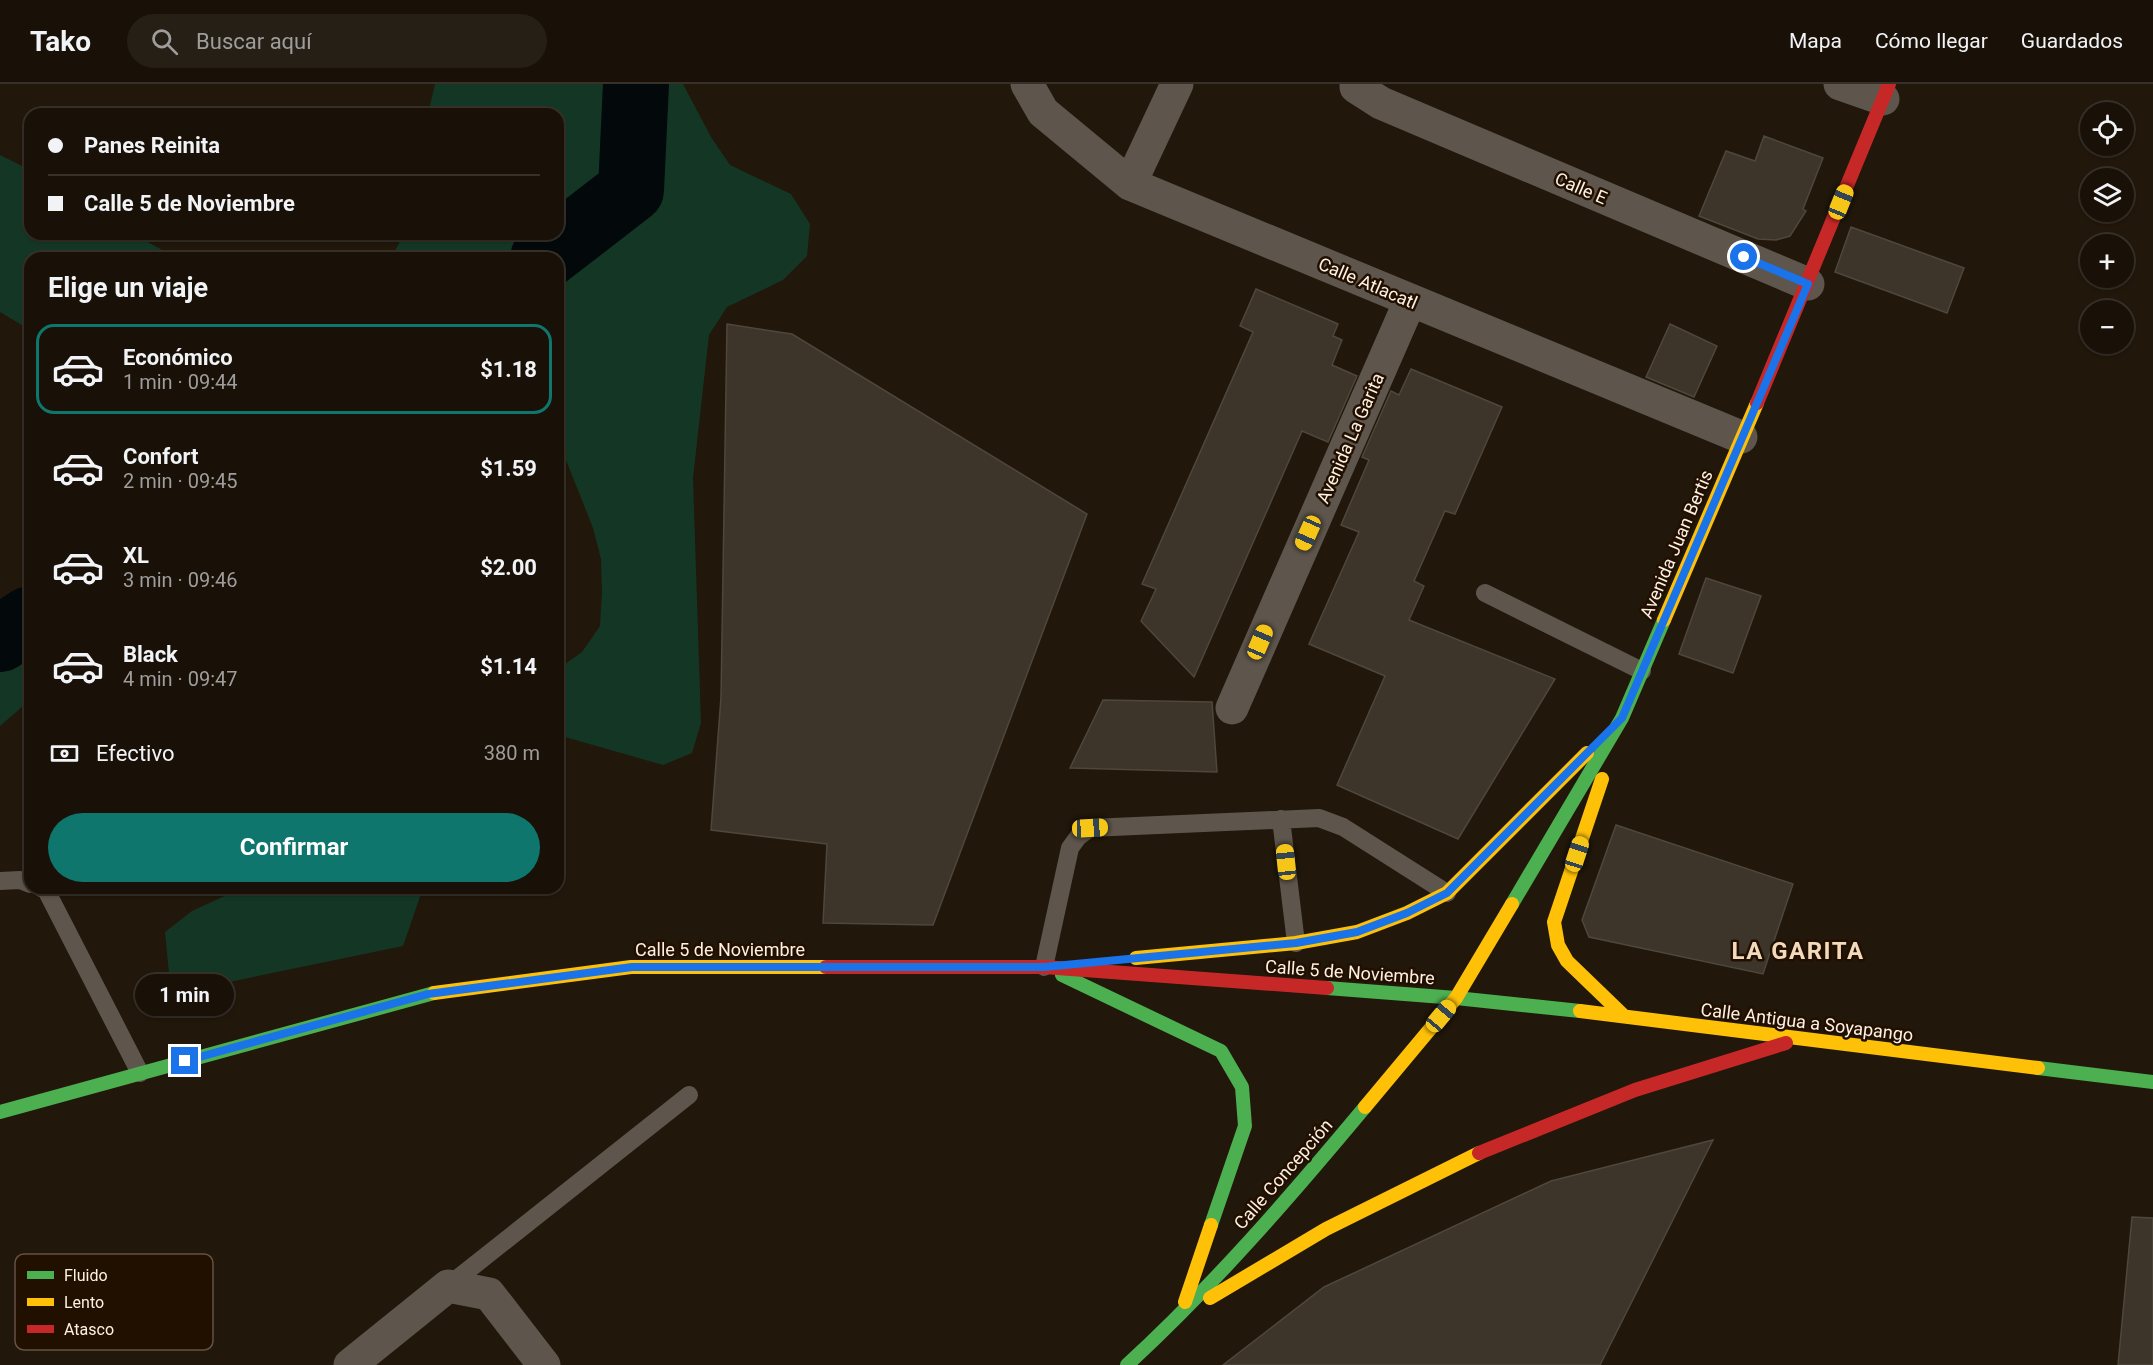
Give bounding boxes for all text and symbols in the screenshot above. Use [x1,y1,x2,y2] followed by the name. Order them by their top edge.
[127,14,547,68] search box
[30,25,91,58] text: Tako
[148,25,181,58] icon: search
[196,29,312,54] text: Buscar aquí
[1789,29,1842,53] text: Mapa
[1875,29,1988,53] text: Cómo llegar
[2021,29,2123,53] text: Guardados
[2080,102,2134,354] map controls
[2080,102,2134,156] button: locate
[84,133,220,158] text: Panes Reinita
[1552,168,1610,208] street label: Calle E
[2080,168,2134,222] button: layers
[1826,182,1856,222] car
[84,191,295,216] text: Calle 5 de Noviembre
[2080,234,2134,288] button: +
[1730,243,1757,270] route start
[1315,253,1421,313] street label: Calle Atlacatl
[48,272,208,304] text: Elige un viaje
[2080,300,2134,354] button: −
[51,342,105,396] icon: car
[123,345,233,370] text: Económico
[480,357,537,382] text: $1.18
[123,370,238,394] text: 1 min · 09:44
[1312,370,1388,506] street label: Avenida La Garita
[51,441,105,495] icon: car
[123,444,198,469] text: Confort
[480,456,537,481] text: $1.59
[1635,467,1717,621] street label: Avenida Juan Bertis
[123,469,238,493] text: 2 min · 09:45
[1292,513,1324,553] car
[51,540,105,594] icon: car
[123,543,149,568] text: XL
[480,555,537,580] text: $2.00
[123,568,238,592] text: 3 min · 09:46
[1245,622,1275,662] car
[51,639,105,693] icon: car
[123,642,178,667] text: Black
[480,654,537,679] text: $1.14
[123,667,238,691] text: 4 min · 09:47
[48,737,81,770] icon: cash
[96,741,174,766] text: Efectivo
[484,741,540,765] text: 380 m
[48,813,540,882] button: Confirmar
[1072,818,1108,838] car
[1563,834,1591,874] car
[1275,843,1297,881] car
[1731,937,1865,965] district label: LA GARITA
[635,939,805,960] street label: Calle 5 de Noviembre
[1264,956,1436,988] street label: Calle 5 de Noviembre
[136,974,234,1016] callout: 1 min
[159,983,210,1007] text: 1 min
[1423,996,1459,1036] car
[1700,999,1914,1045] street label: Calle Antigua a Soyapango
[171,1047,198,1074] route end
[1229,1115,1337,1233] street label: Calle Concepción
[15,1254,213,1350] legend
[64,1266,108,1285] text: Fluido
[64,1293,104,1312] text: Lento
[64,1320,114,1339] text: Atasco

